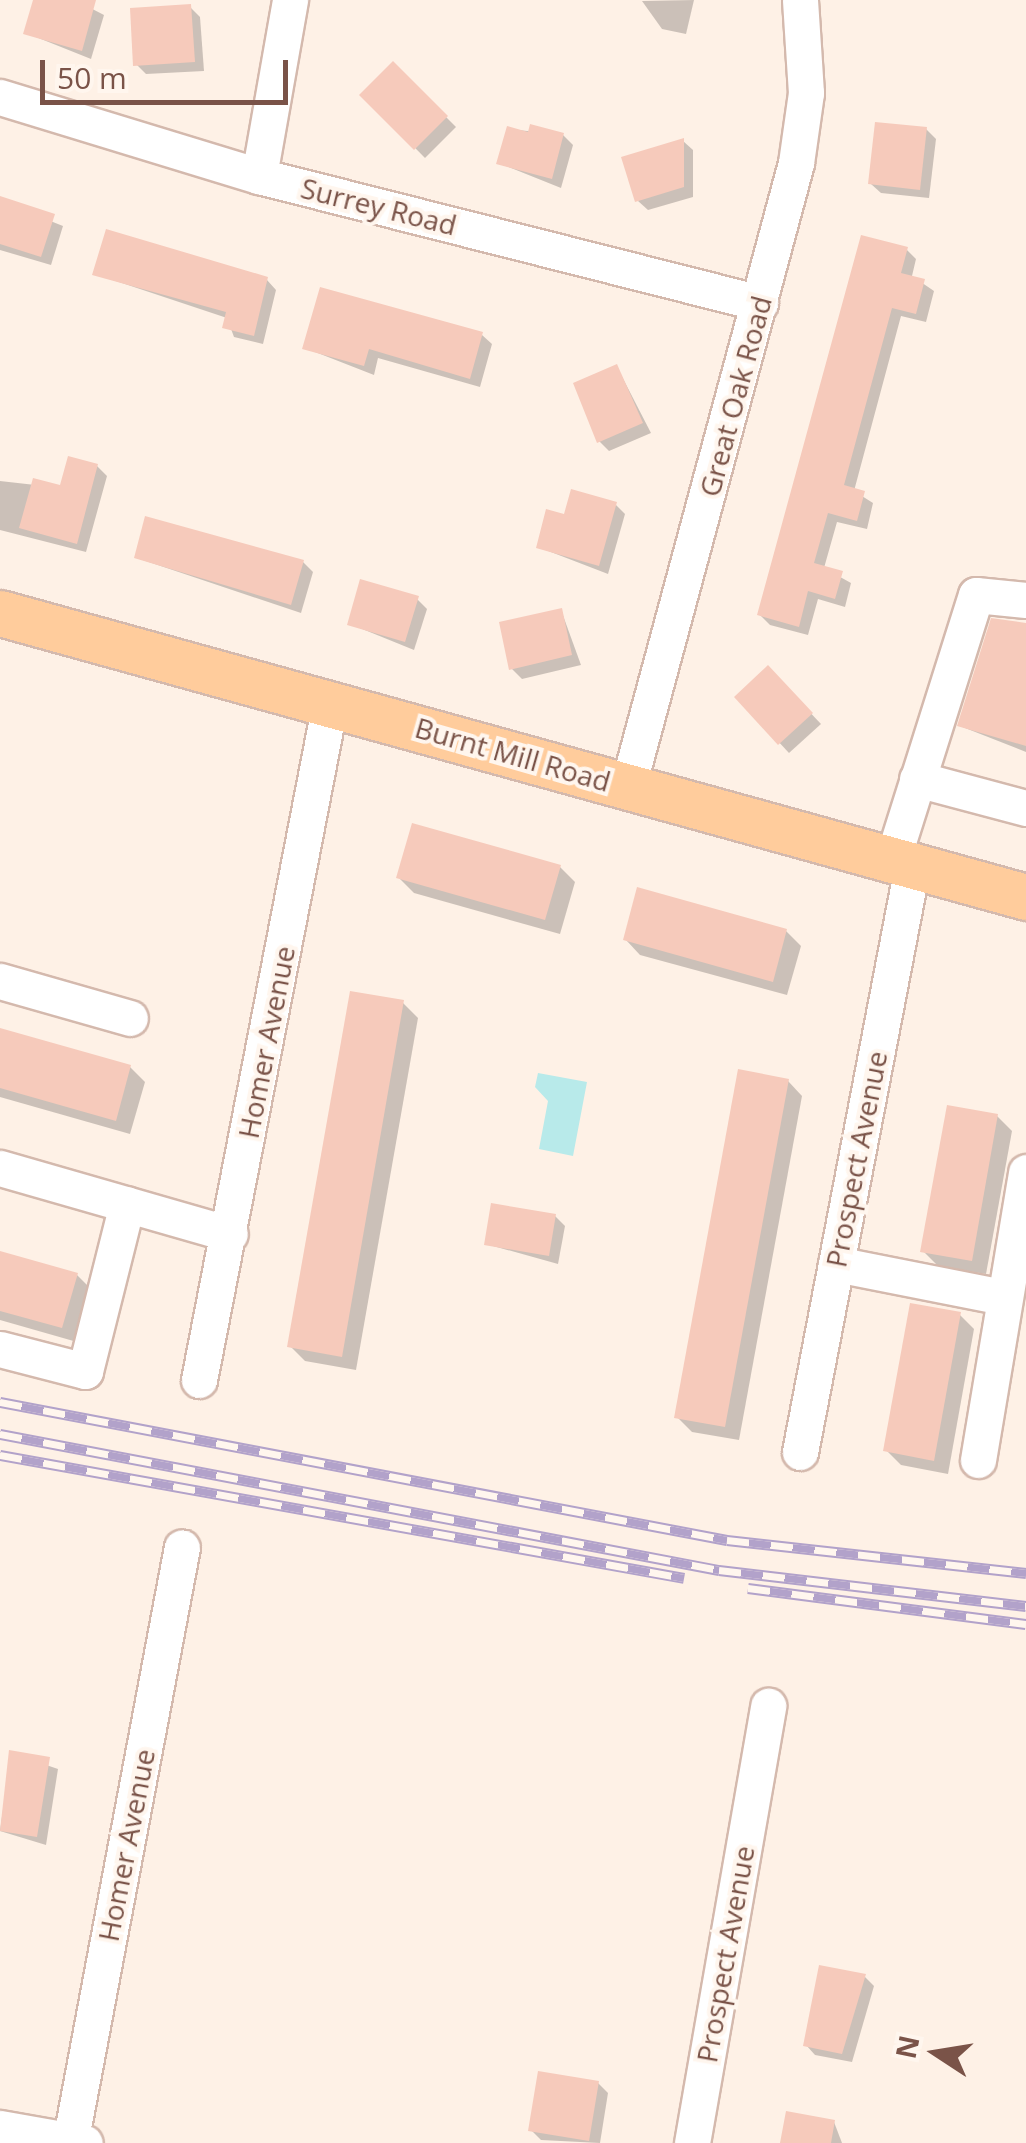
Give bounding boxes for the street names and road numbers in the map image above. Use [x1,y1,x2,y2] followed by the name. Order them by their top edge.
[298,170,460,242] street label: Surrey Road
[692,292,778,500] street label: Great Oak Road
[411,710,615,798] street label: Burnt Mill Road
[231,943,301,1141] street label: Homer Avenue
[819,1048,893,1270] street label: Prospect Avenue
[91,1746,161,1944] street label: Homer Avenue
[689,1843,761,2065] street label: Prospect Avenue

